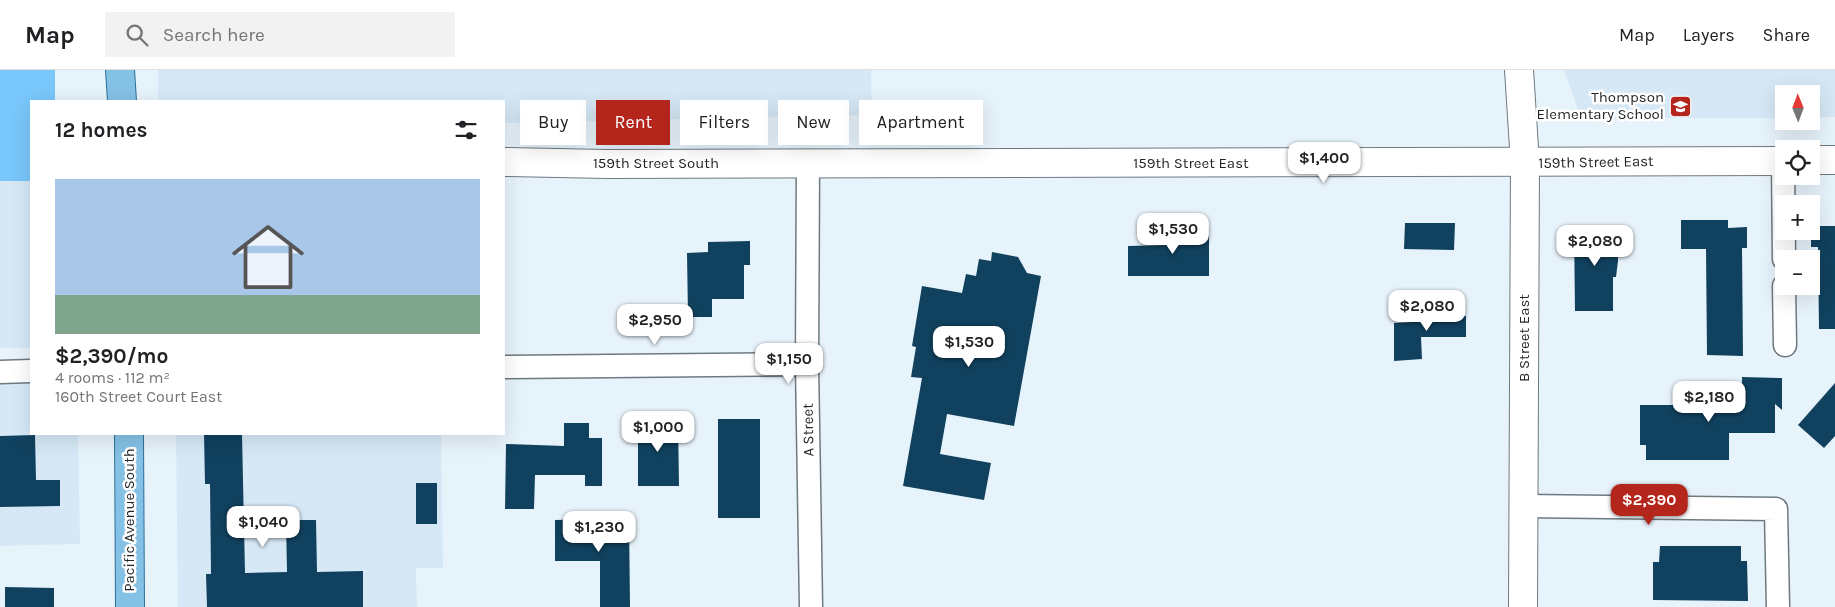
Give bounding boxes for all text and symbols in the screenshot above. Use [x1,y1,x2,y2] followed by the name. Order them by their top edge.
[105,12,455,57] search box
[25,21,75,49] text: Map
[123,21,151,49] icon: search
[163,24,265,46] text: Search here
[1619,24,1655,46] text: Map
[1683,24,1735,46] text: Layers
[1763,24,1810,46] text: Share
[1775,85,1820,130] north arrow
[1775,85,1820,295] map controls
[1537,88,1664,123] place label: Thompson Elementary School
[1668,94,1692,118] school or university icon: Thompson Elementary School
[520,100,586,145] chip: Buy
[596,100,670,145] chip: Rent
[680,100,768,145] chip: Filters
[778,100,849,145] chip: New
[859,100,983,145] chip: Apartment
[452,116,480,144] icon: filters
[55,118,148,142] text: 12 homes
[1775,140,1820,185] button: locate
[1283,142,1365,184] pin: $1,400
[1299,148,1349,167] text: $1,400
[1538,152,1654,172] street label: 159th Street East
[593,154,719,172] street label: 159th Street South
[1133,154,1249,172] street label: 159th Street East
[1775,195,1820,240] button: +
[223,212,313,302] icon: home
[1132,212,1214,255] pin: $1,530
[1148,219,1198,238] text: $1,530
[1554,224,1636,267] pin: $2,080
[1567,231,1623,250] text: $2,080
[1775,250,1820,295] button: −
[1386,290,1468,332] pin: $2,080
[1515,294,1533,382] street label: B Street East
[1399,296,1455,315] text: $2,080
[614,304,696,346] pin: $2,950
[628,310,682,329] text: $2,950
[928,326,1010,368] pin: $1,530
[944,332,994,351] text: $1,530
[748,342,830,385] pin: $1,150
[55,344,168,368] text: $2,390/mo
[766,349,812,368] text: $1,150
[55,368,170,387] text: 4 rooms · 112 m²
[1668,380,1750,423] pin: $2,180
[55,387,222,406] text: 160th Street Court East
[1684,387,1734,406] text: $2,180
[799,403,817,457] street label: A Street
[617,410,699,453] pin: $1,000
[632,417,684,436] text: $1,000
[120,448,138,592] street label: Pacific Avenue South
[1608,484,1690,526] pin: $2,390
[1622,490,1676,509] text: $2,390
[222,506,304,548] pin: $1,040
[558,510,640,553] pin: $1,230
[238,512,288,531] text: $1,040
[574,517,624,536] text: $1,230

